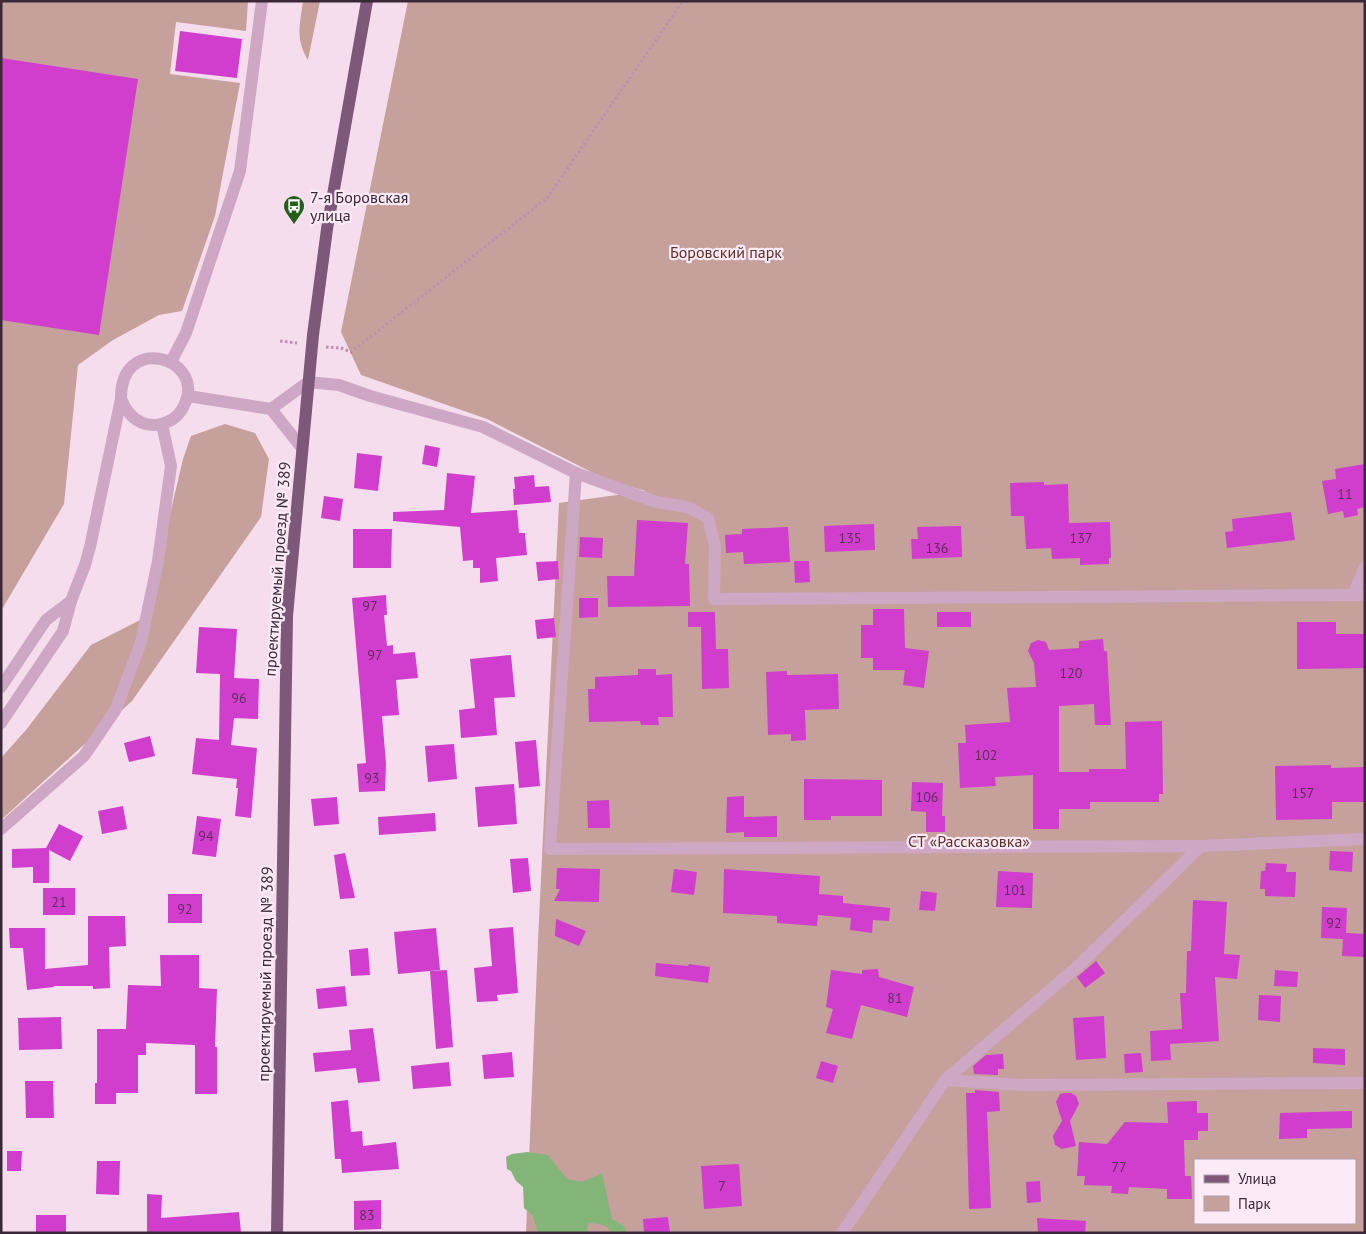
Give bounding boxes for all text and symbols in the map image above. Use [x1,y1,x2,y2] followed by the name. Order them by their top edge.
[310,187,408,225] place label: 7-я Боровская улица
[282,194,306,225] bus stop icon: 7-я Боровская улица
[670,242,782,262] park label: Боровский парк
[260,461,294,677] street label: проектируемый проезд № 389
[1337,485,1353,503] house number: 11
[839,529,861,547] house number: 135
[1070,529,1092,547] house number: 137
[926,539,948,557] house number: 136
[362,597,378,615] house number: 97
[367,646,383,664] house number: 97
[1060,664,1083,682] house number: 120
[231,689,247,707] house number: 96
[975,746,997,764] house number: 102
[364,769,380,787] house number: 93
[1292,784,1314,802] house number: 157
[916,788,938,806] house number: 106
[198,827,214,845] house number: 94
[908,831,1030,851] park label: СТ «Рассказовка»
[253,866,277,1082] street label: проектируемый проезд № 389
[1004,881,1026,899] house number: 101
[51,893,67,911] house number: 21
[177,900,193,918] house number: 92
[1326,914,1342,932] house number: 92
[887,989,903,1007] house number: 81
[1111,1158,1127,1176] house number: 77
[1194,1159,1356,1224] legend
[1238,1169,1276,1188] text: Улица
[718,1177,726,1195] house number: 7
[1238,1194,1271,1213] text: Парк
[359,1206,375,1224] house number: 83

